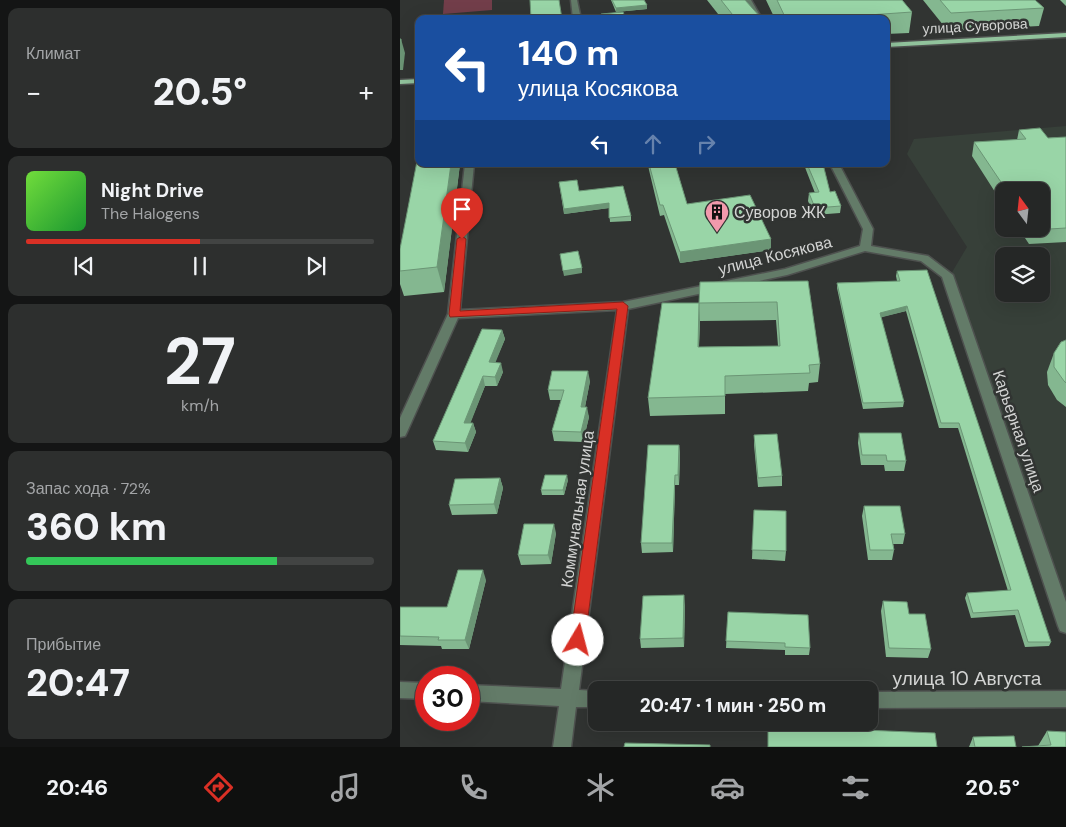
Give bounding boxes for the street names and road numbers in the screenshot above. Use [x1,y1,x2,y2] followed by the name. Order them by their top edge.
[922,14,1028,38] street label: улица Суворова
[716,231,834,280] street label: улица Косякова
[988,367,1049,495] street label: Карьерная улица
[556,429,599,589] street label: Коммунальная улица
[893,666,1042,691] street label: улица 10 Августа

